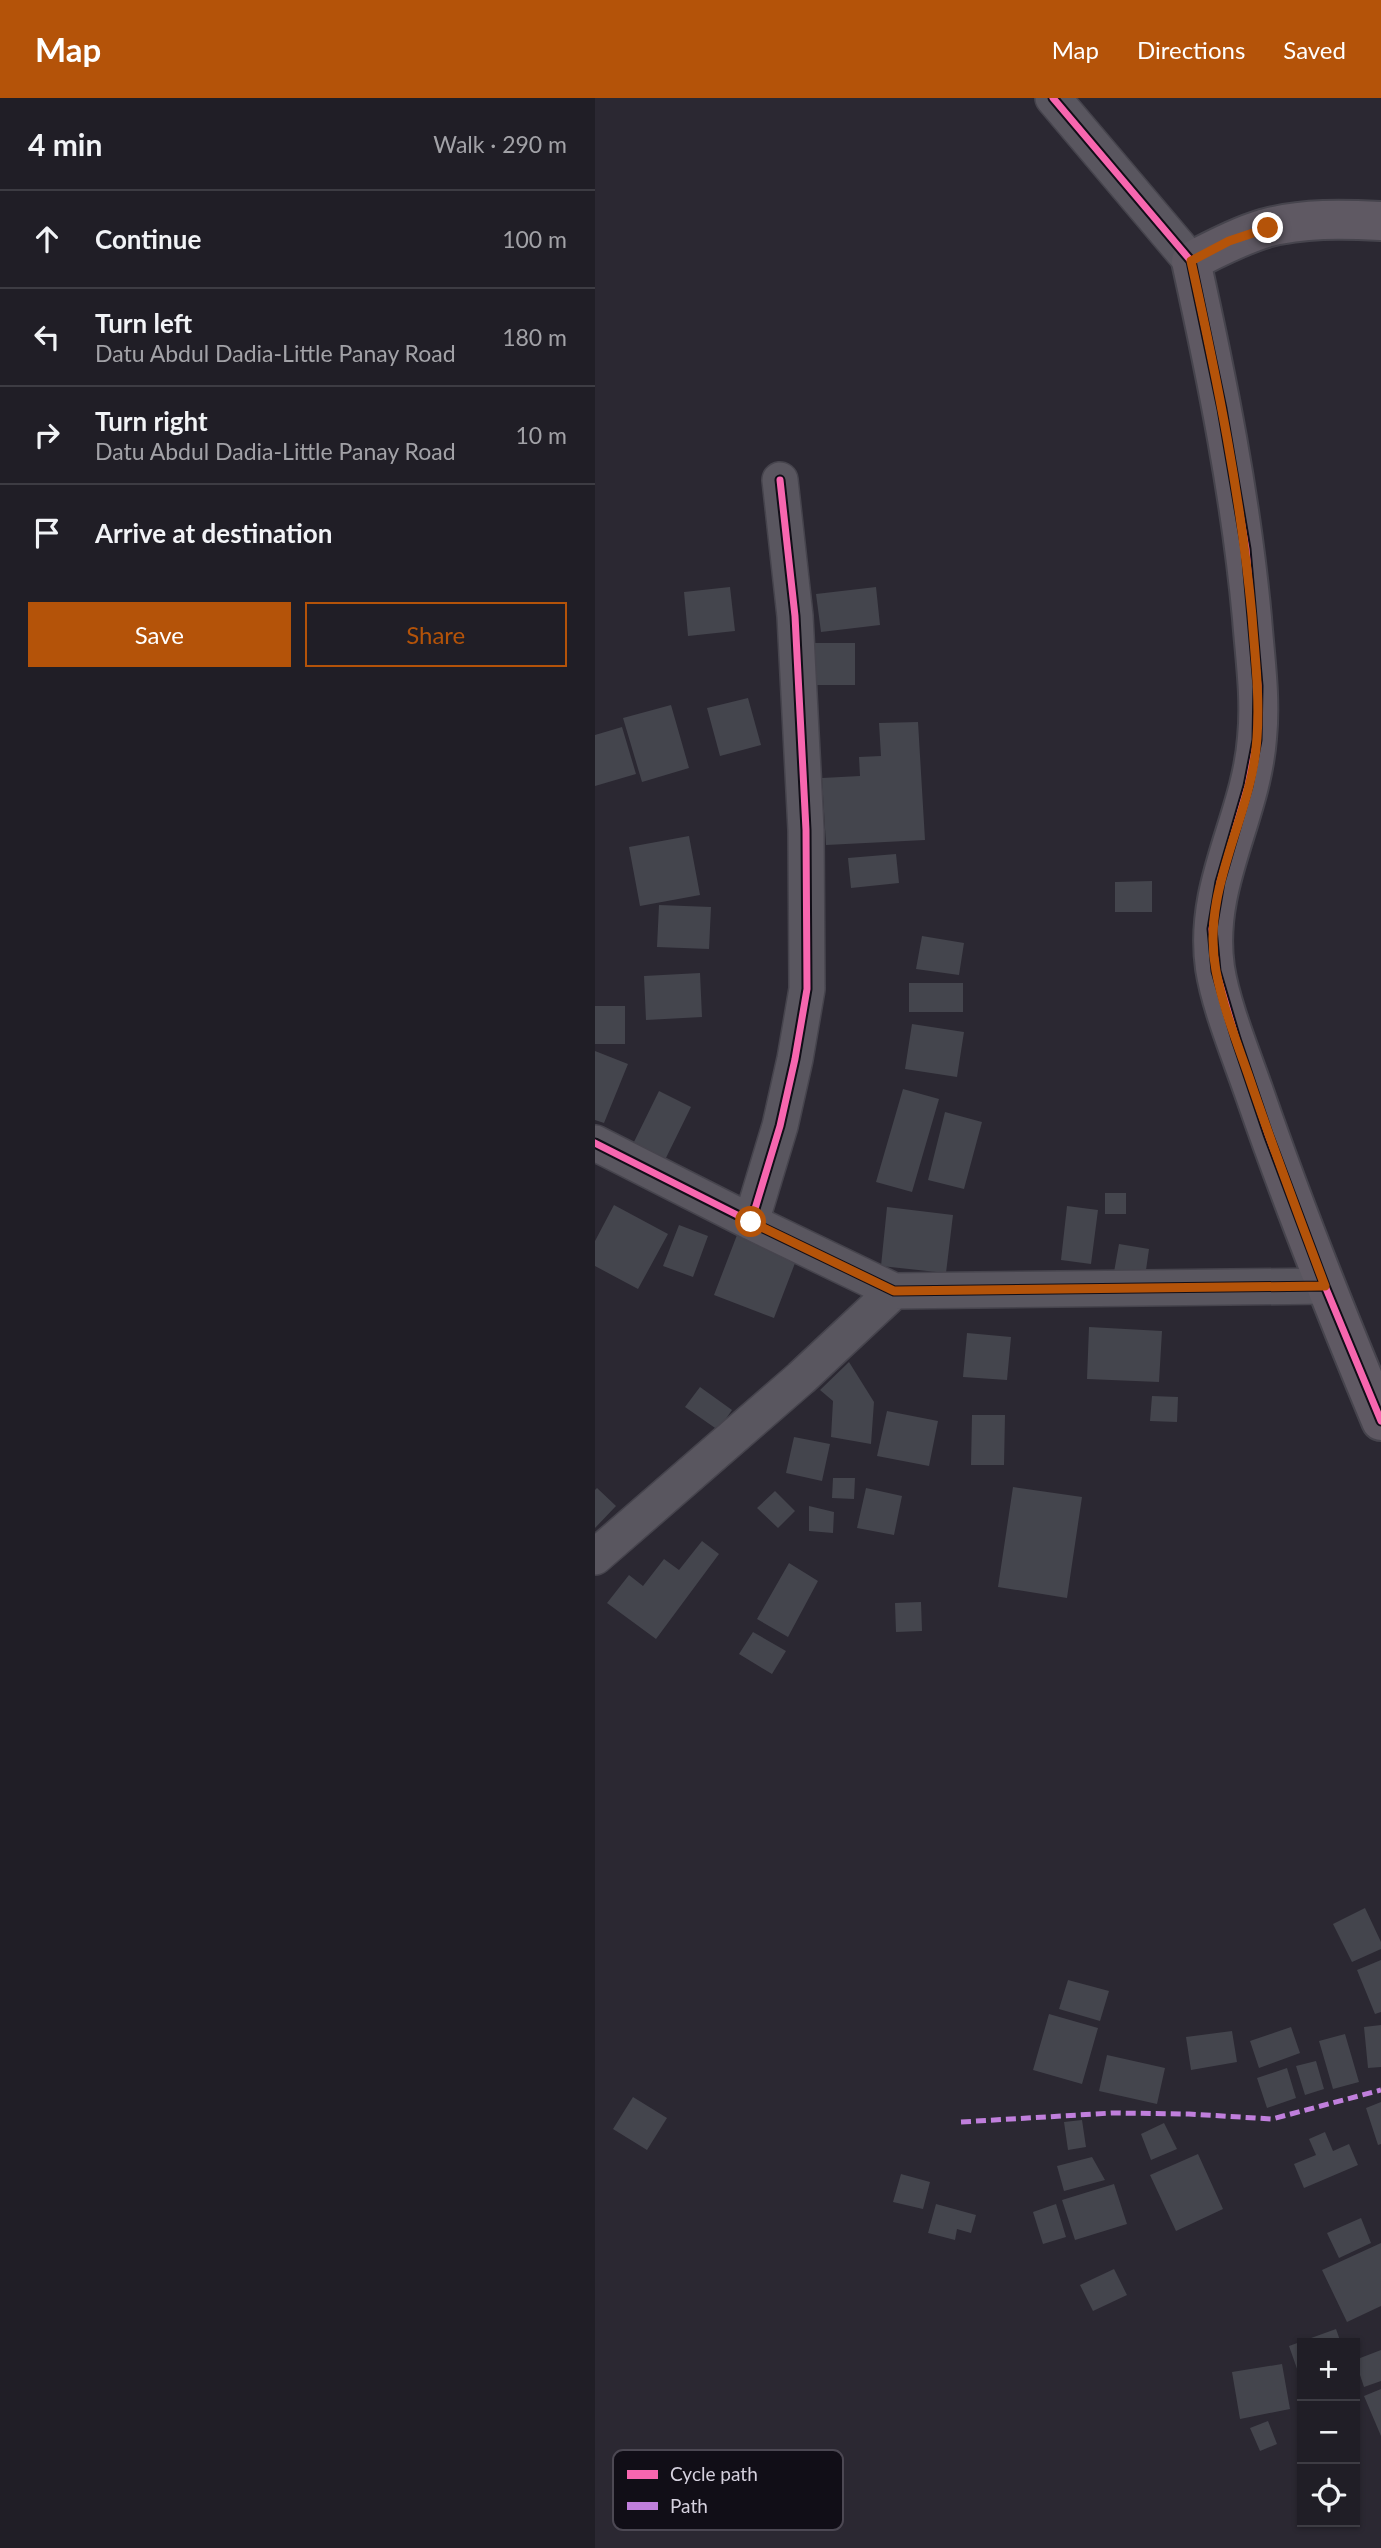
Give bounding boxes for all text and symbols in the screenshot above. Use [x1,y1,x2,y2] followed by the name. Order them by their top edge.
[35,29,101,69] text: Map
[1052,35,1099,64] text: Map
[1137,35,1245,64] text: Directions
[1283,35,1346,64] text: Saved
[28,126,102,162] text: 4 min
[433,130,567,158] text: Walk · 290 m
[1252,212,1283,243] route end
[28,220,66,258] icon: ahead
[95,223,201,255] text: Continue
[502,225,567,253] text: 100 m
[95,307,192,339] text: Turn left
[28,318,66,356] icon: left
[502,323,567,351] text: 180 m
[95,339,456,367] text: Datu Abdul Dadia-Little Panay Road
[95,405,208,437] text: Turn right
[28,416,66,454] icon: right
[516,421,567,449] text: 10 m
[95,437,456,465] text: Datu Abdul Dadia-Little Panay Road
[28,514,66,552] icon: arrive
[95,517,332,549] text: Arrive at destination
[28,602,291,667] button: Save
[305,602,567,667] button: Share
[735,1206,766,1237] route start
[1297,2338,1360,2527] map controls
[1297,2338,1360,2401] button: +
[1297,2401,1360,2464] button: −
[613,2450,843,2530] legend
[670,2462,758,2485] text: Cycle path
[1297,2464,1360,2527] button: locate
[670,2494,708,2517] text: Path

